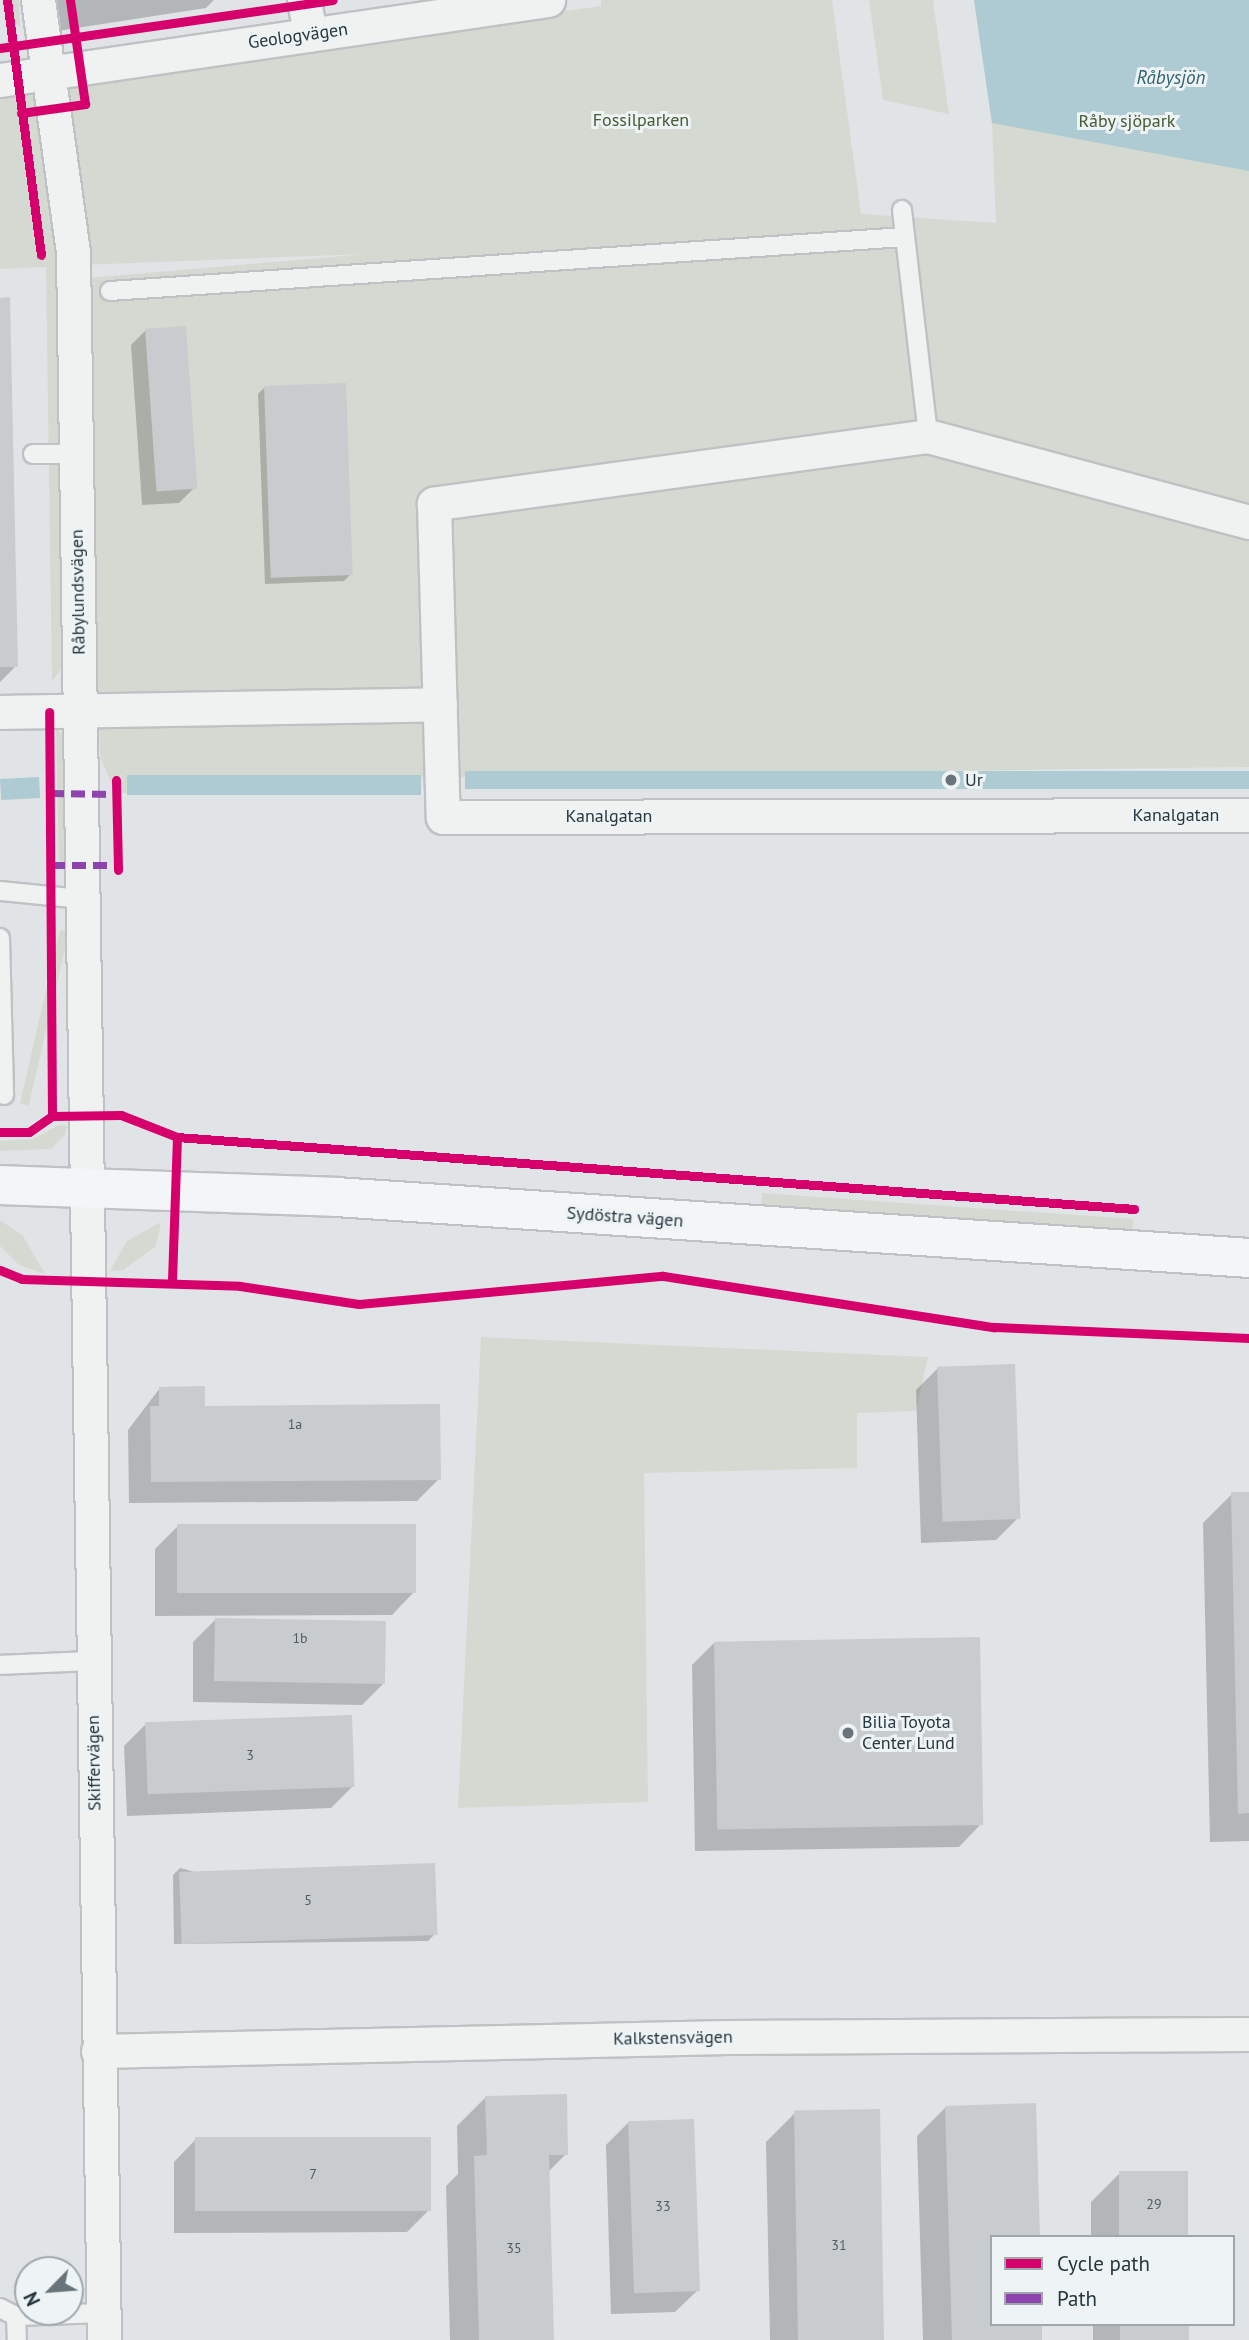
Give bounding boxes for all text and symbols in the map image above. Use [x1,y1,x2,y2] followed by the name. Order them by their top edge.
[247,18,349,54] street label: Geologvägen
[1137,67,1205,89] water label: Råbysjön
[593,109,689,131] park label: Fossilparken
[1078,110,1176,132] park label: Råby sjöpark
[66,529,90,655] street label: Råbylundsvägen
[965,769,983,791] place label: Ur
[943,772,959,788] marker: Ur
[1133,804,1219,826] street label: Kanalgatan
[566,805,652,827] street label: Kanalgatan
[566,1202,684,1232] street label: Sydöstra vägen
[288,1416,302,1432] house number: 1a
[292,1630,308,1646] house number: 1b
[862,1712,955,1754] place label: Bilia Toyota Center Lund
[82,1715,106,1811] street label: Skiffervägen
[840,1725,856,1741] marker: Bilia Toyota Center Lund
[246,1747,254,1763] house number: 3
[304,1892,312,1908] house number: 5
[613,2026,733,2050] street label: Kalkstensvägen
[309,2166,317,2182] house number: 7
[1146,2196,1162,2212] house number: 29
[655,2198,671,2214] house number: 33
[990,2235,1235,2326] legend
[831,2237,847,2253] house number: 31
[506,2240,522,2256] house number: 35
[1057,2250,1150,2277] text: Cycle path
[14,2256,84,2326] north arrow
[1057,2285,1097,2312] text: Path
[18,2288,45,2310] text: N

